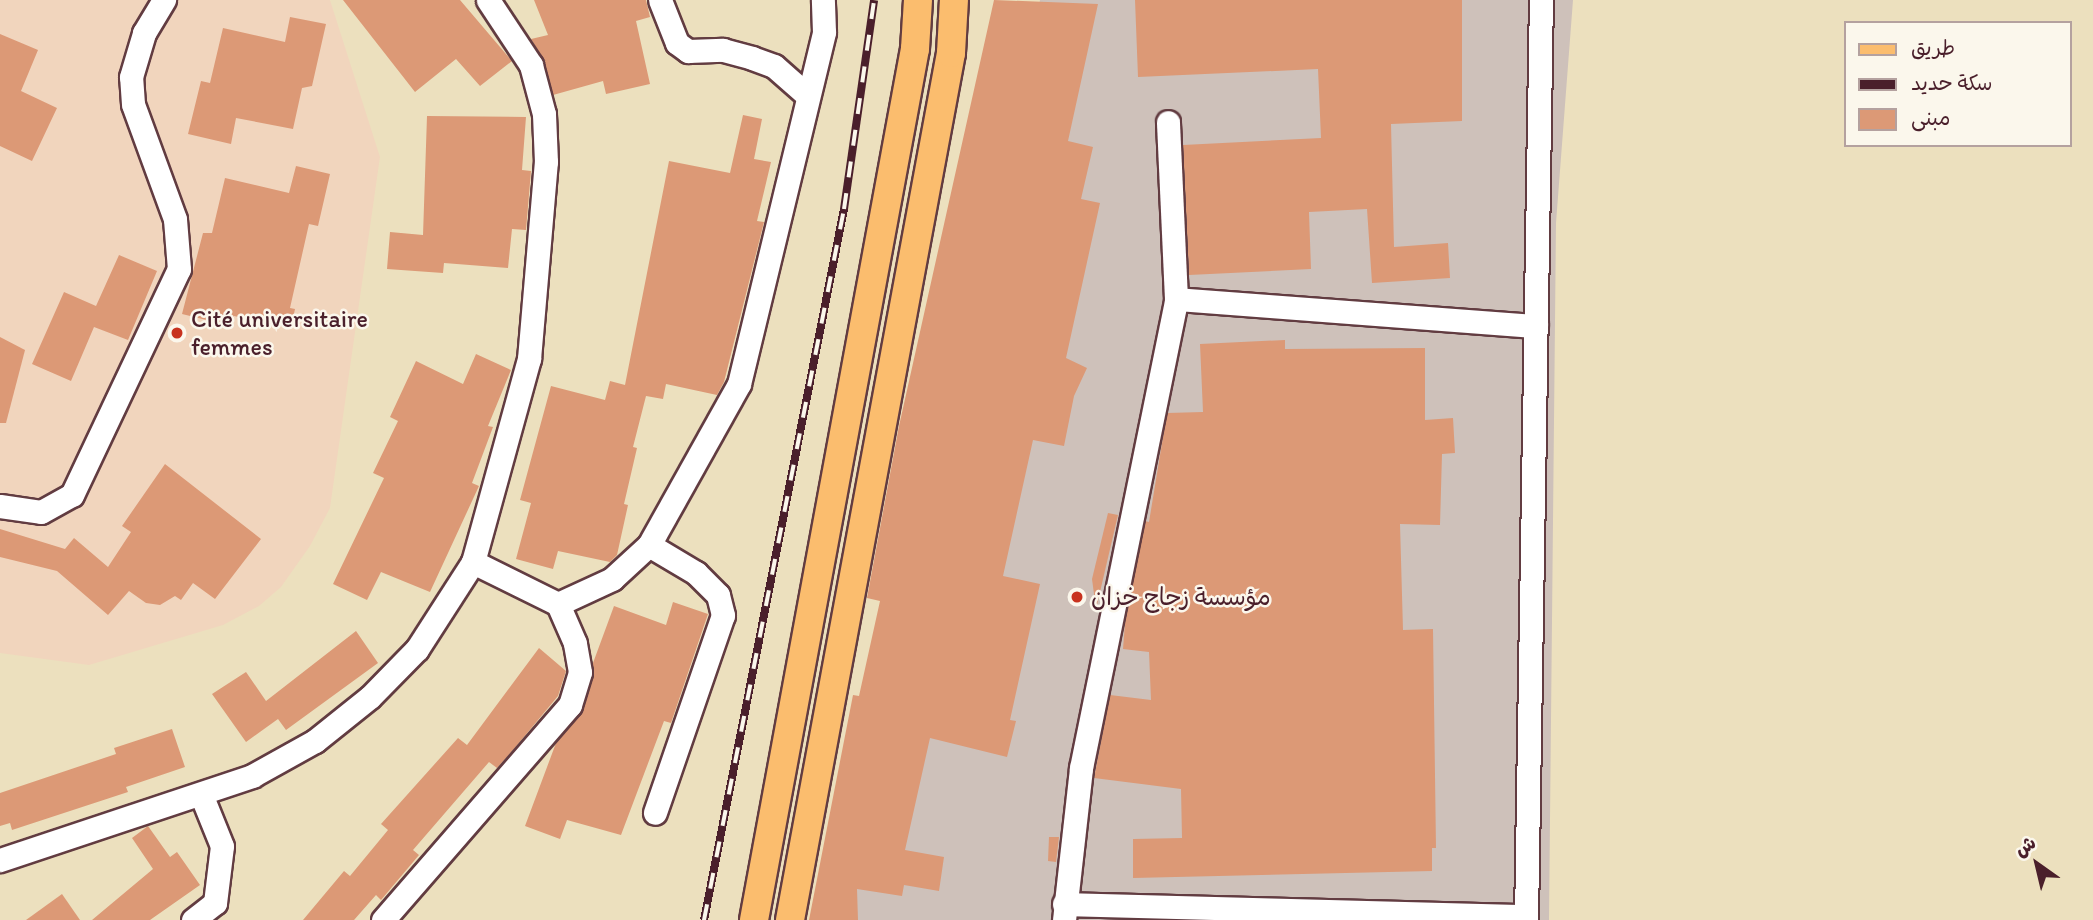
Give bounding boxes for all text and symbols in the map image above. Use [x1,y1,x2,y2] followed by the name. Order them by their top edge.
[1844,21,2072,147] legend
[1911,35,1955,60] text: طريق
[1911,70,1993,95] text: سكة حديد
[1911,105,1950,130] text: مبنى
[191,305,368,361] place label: Cité universitaire femmes
[169,325,185,341] marker: Cité universitaire femmes
[1091,583,1271,611] place label: مؤسسة زجاج خزان
[1069,589,1085,605] marker: مؤسسة زجاج خزان
[2002,829,2072,899] north arrow
[2010,831,2040,862] text: ش

